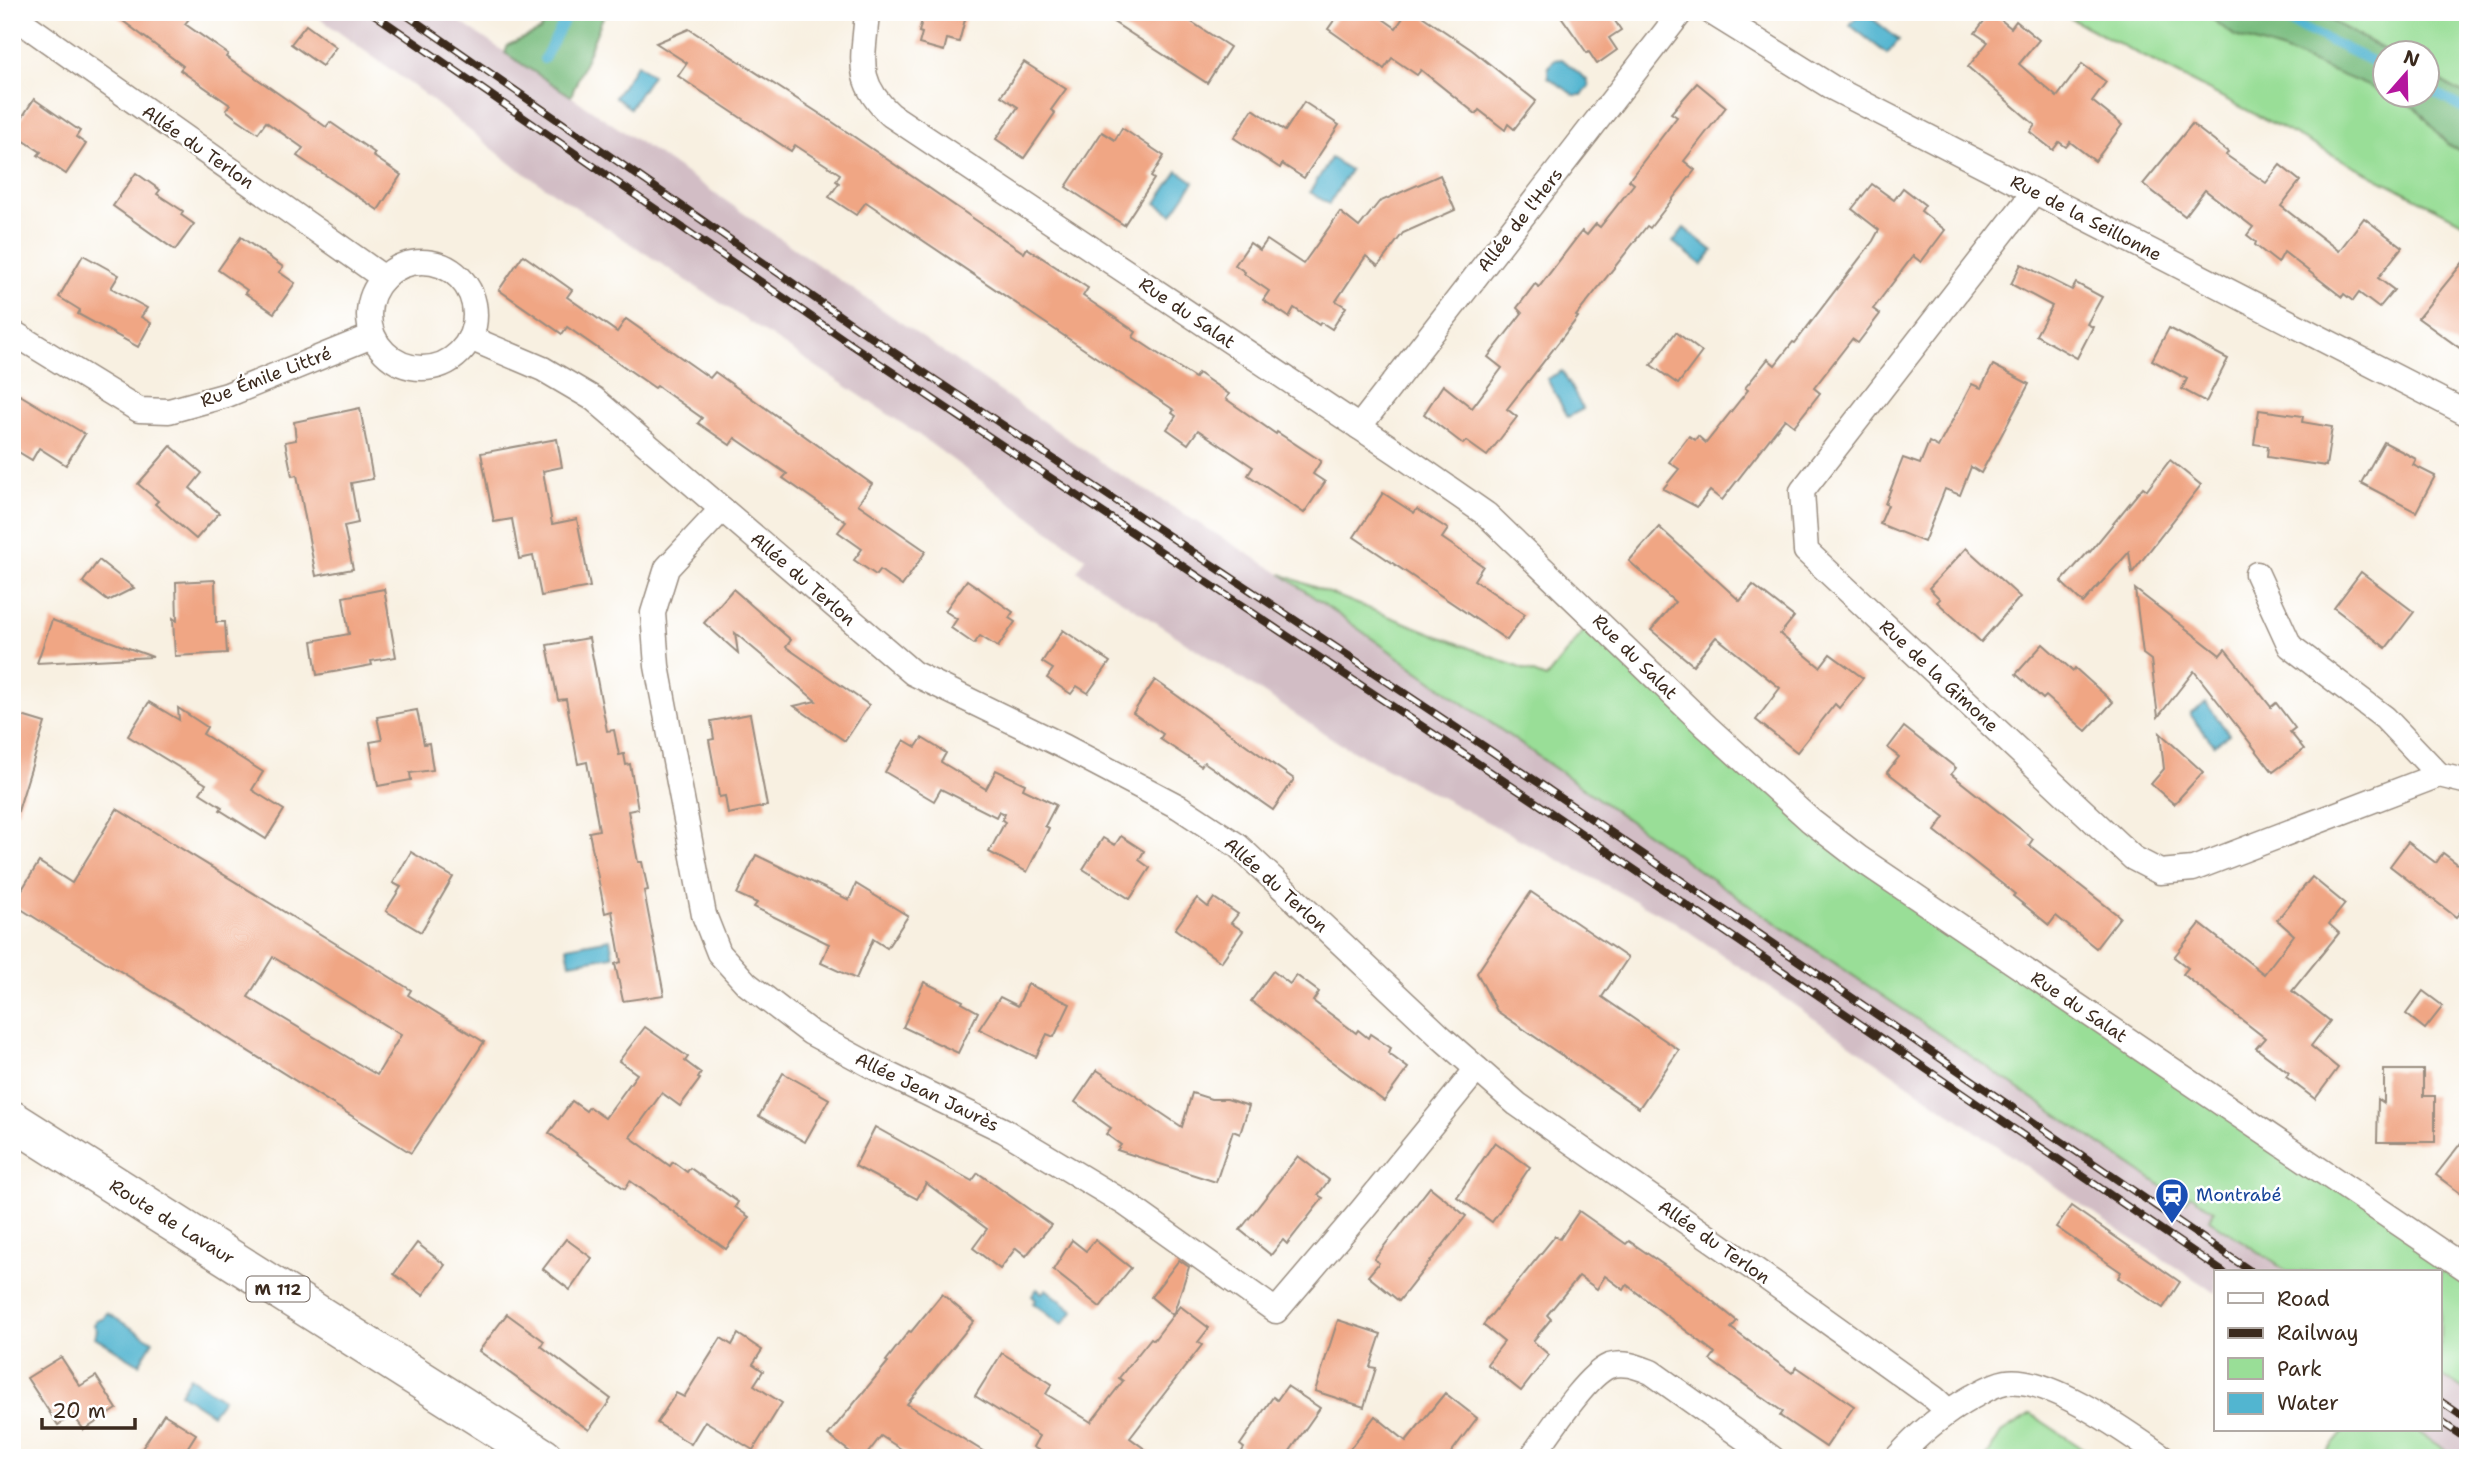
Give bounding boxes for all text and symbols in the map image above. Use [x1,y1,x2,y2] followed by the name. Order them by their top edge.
[2372,38,2442,108] north arrow
[2400,44,2423,73] text: N
[137,99,259,195] street label: Allée du Terlon
[1472,163,1568,277] street label: Allée de l'Hers
[2006,169,2166,267] street label: Rue de la Seillonne
[1134,272,1240,354] street label: Rue du Salat
[197,341,335,413] street label: Rue Émile Littré
[746,527,860,631] street label: Allée du Terlon
[1587,609,1683,705] street label: Rue du Salat
[1874,614,2004,738] street label: Rue de la Gimone
[1219,832,1333,938] street label: Allée du Terlon
[2026,966,2132,1048] street label: Rue du Salat
[851,1047,1003,1137] street label: Allée Jean Jaurès
[105,1174,239,1270] street label: Route de Lavaur
[2153,1176,2191,1225] station icon: Montrabé
[2196,1183,2282,1207] place label: Montrabé
[1653,1194,1775,1290] street label: Allée du Terlon
[2214,1270,2442,1432] legend
[246,1276,310,1302] road number: M 112
[2277,1285,2330,1313] text: Road
[2277,1319,2359,1347] text: Railway
[2277,1355,2322,1383] text: Park
[42,1386,135,1430] scale bar
[2277,1389,2339,1417] text: Water
[52,1397,106,1425] text: 20 m

